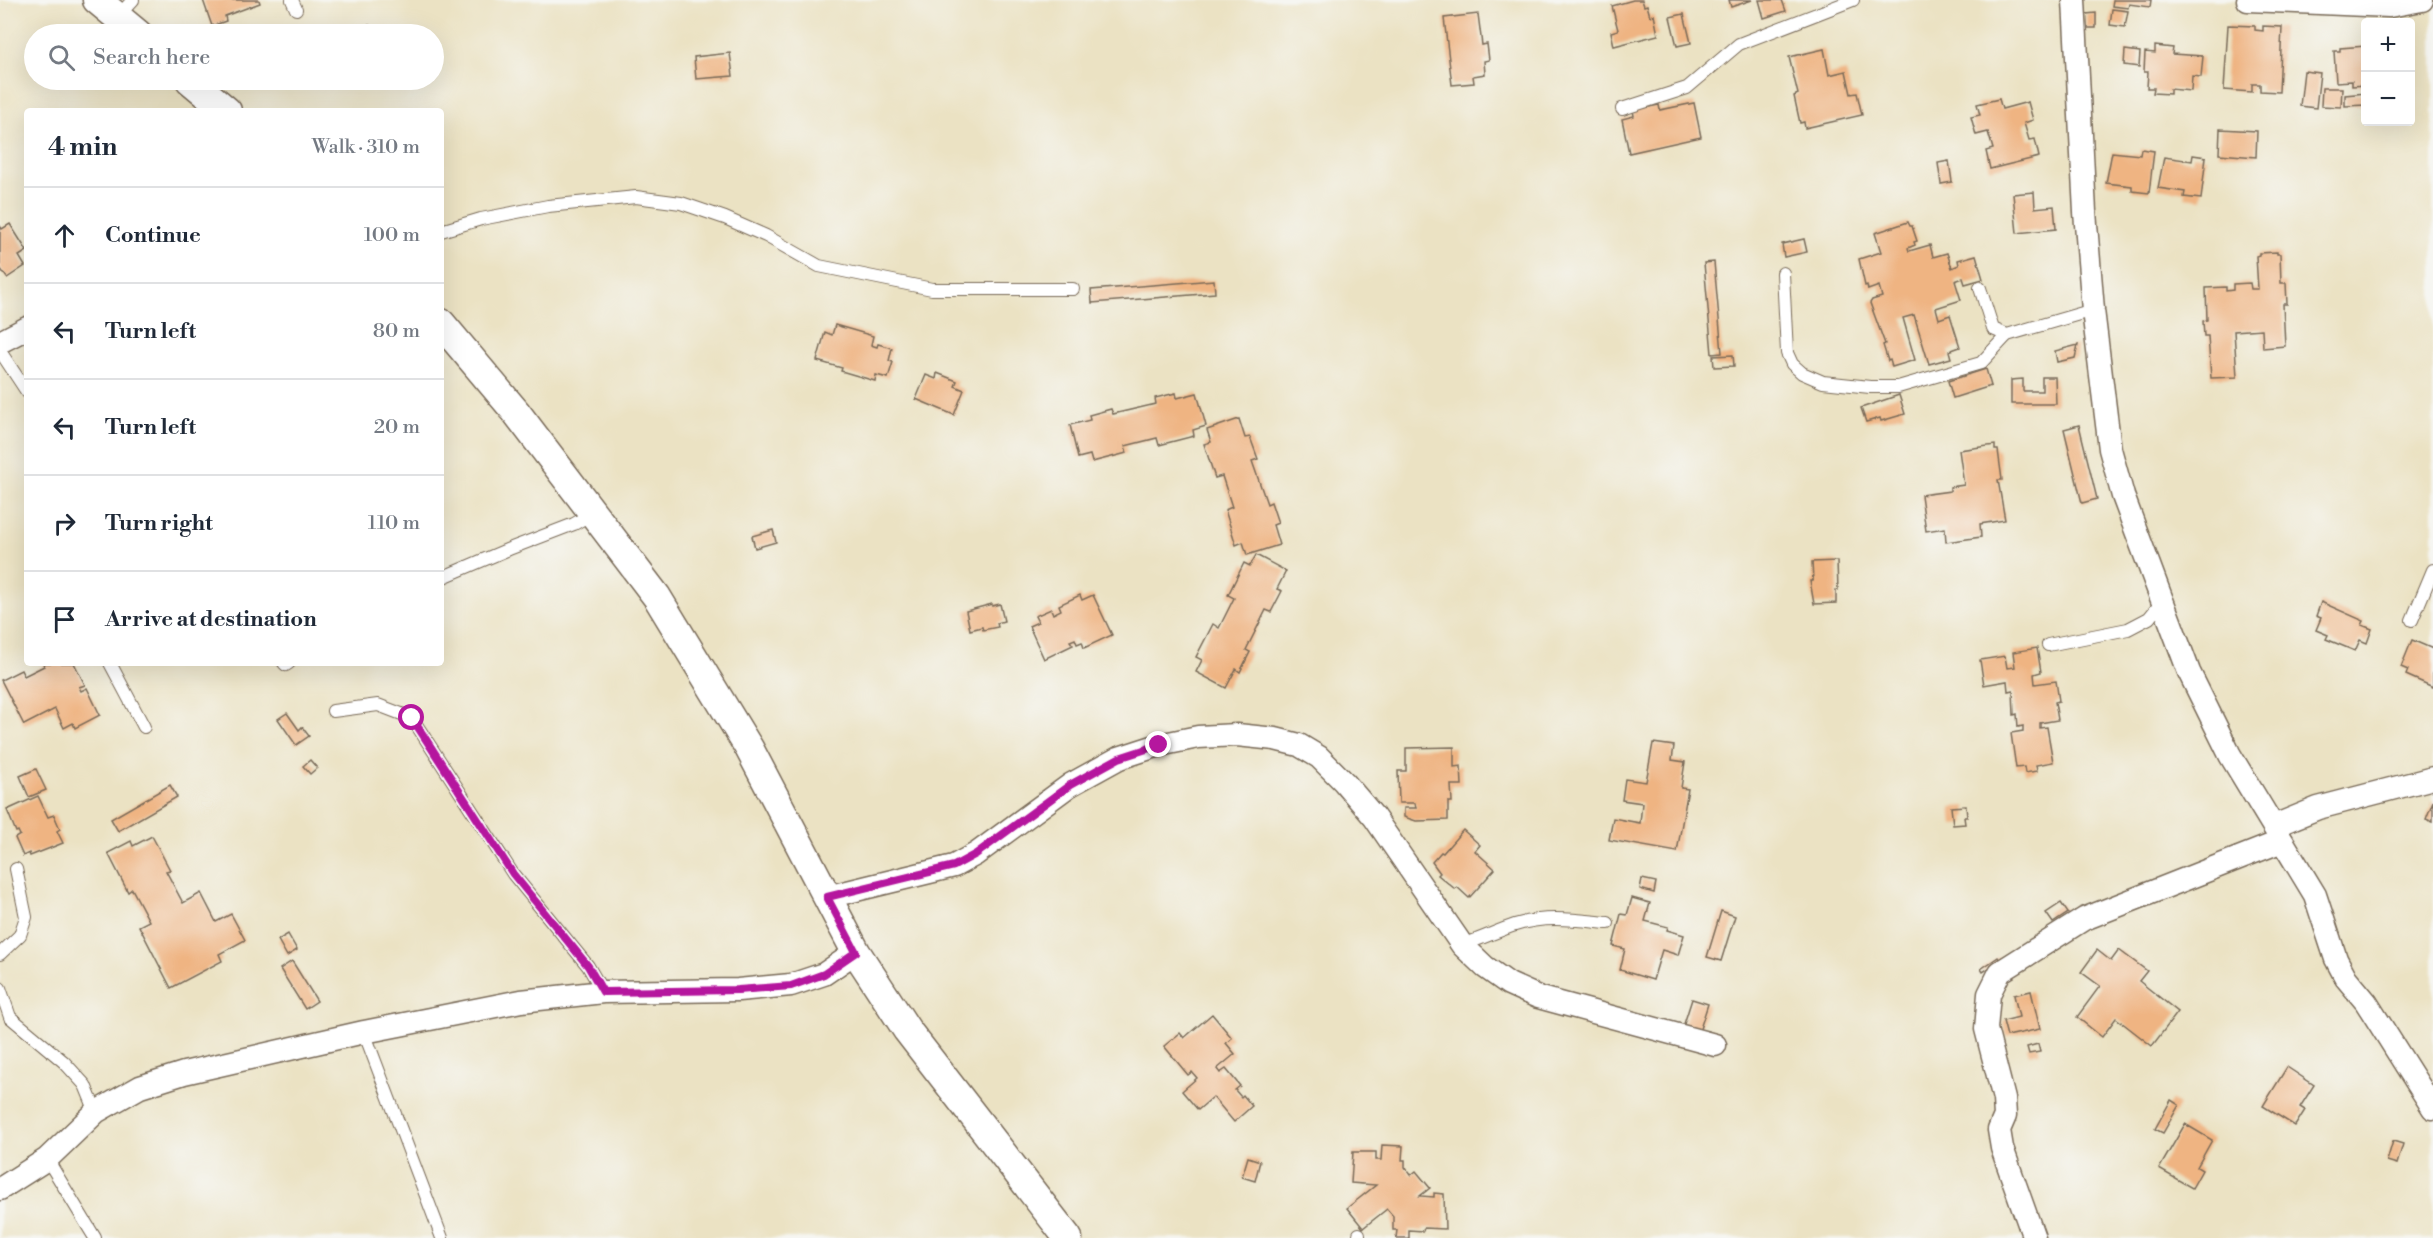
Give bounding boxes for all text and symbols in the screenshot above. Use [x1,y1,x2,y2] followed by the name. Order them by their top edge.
[2361,18,2415,126] map controls
[2361,18,2415,72] button: +
[24,24,444,90] search box
[45,41,78,74] icon: search
[93,44,210,71] text: Search here
[2361,72,2415,126] button: −
[48,131,118,163] text: 4 min
[312,135,420,160] text: Walk · 310 m
[48,219,81,252] icon: ahead
[105,222,201,249] text: Continue
[364,223,420,248] text: 100 m
[48,315,81,348] icon: left
[105,318,196,345] text: Turn left
[373,319,420,344] text: 80 m
[48,411,81,444] icon: left
[105,414,196,441] text: Turn left
[374,415,420,440] text: 20 m
[48,507,81,540] icon: right
[105,510,213,537] text: Turn right
[368,511,420,536] text: 110 m
[48,603,81,636] icon: arrive
[105,606,317,633] text: Arrive at destination
[398,704,424,730] route start
[1145,731,1171,757] route end

